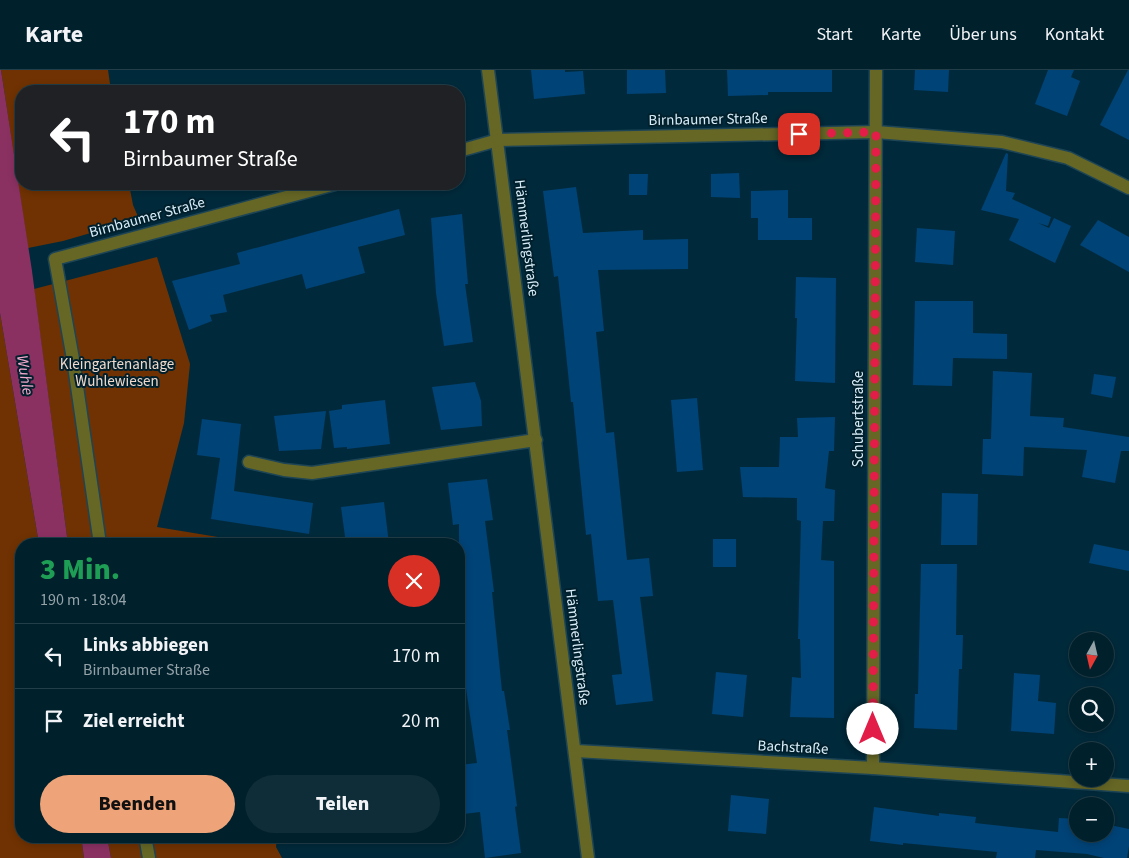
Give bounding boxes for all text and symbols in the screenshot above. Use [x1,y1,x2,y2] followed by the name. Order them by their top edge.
[25,17,83,52] text: Karte
[816,22,853,47] text: Start
[881,22,921,47] text: Karte
[949,22,1017,47] text: Über uns
[1045,22,1104,47] text: Kontakt
[123,97,215,147] text: 170 m
[40,105,105,170] icon: left
[648,108,768,131] street label: Birnbaumer Straße
[778,113,820,155] pin
[785,120,813,148] icon: arrive
[123,143,298,175] text: Birnbaumer Straße
[509,178,544,298] street label: Hämmerlingstraße
[87,192,207,243] street label: Birnbaumer Straße
[11,353,39,397] water label: Wuhle
[60,354,174,392] park label: Kleingartenanlage Wuhlewiesen
[848,371,869,467] street label: Schubertstraße
[40,548,120,591] text: 3 Min.
[388,555,440,607] button: close
[560,587,595,707] street label: Hämmerlingstraße
[40,589,127,611] text: 190 m · 18:04
[83,632,209,659] text: Links abbiegen
[1069,632,1114,678] north arrow
[1069,632,1114,842] map controls
[40,642,68,670] icon: left
[392,643,440,670] text: 170 m
[83,659,210,681] text: Birnbaumer Straße
[1069,687,1114,732] button: search
[846,702,898,754] position arrow
[40,707,68,735] icon: arrive
[83,708,184,735] text: Ziel erreicht
[402,708,440,735] text: 20 m
[757,735,829,760] street label: Bachstraße
[1069,742,1114,787] button: +
[40,775,235,833] button: Beenden
[245,775,440,833] button: Teilen
[1069,797,1114,842] button: −

